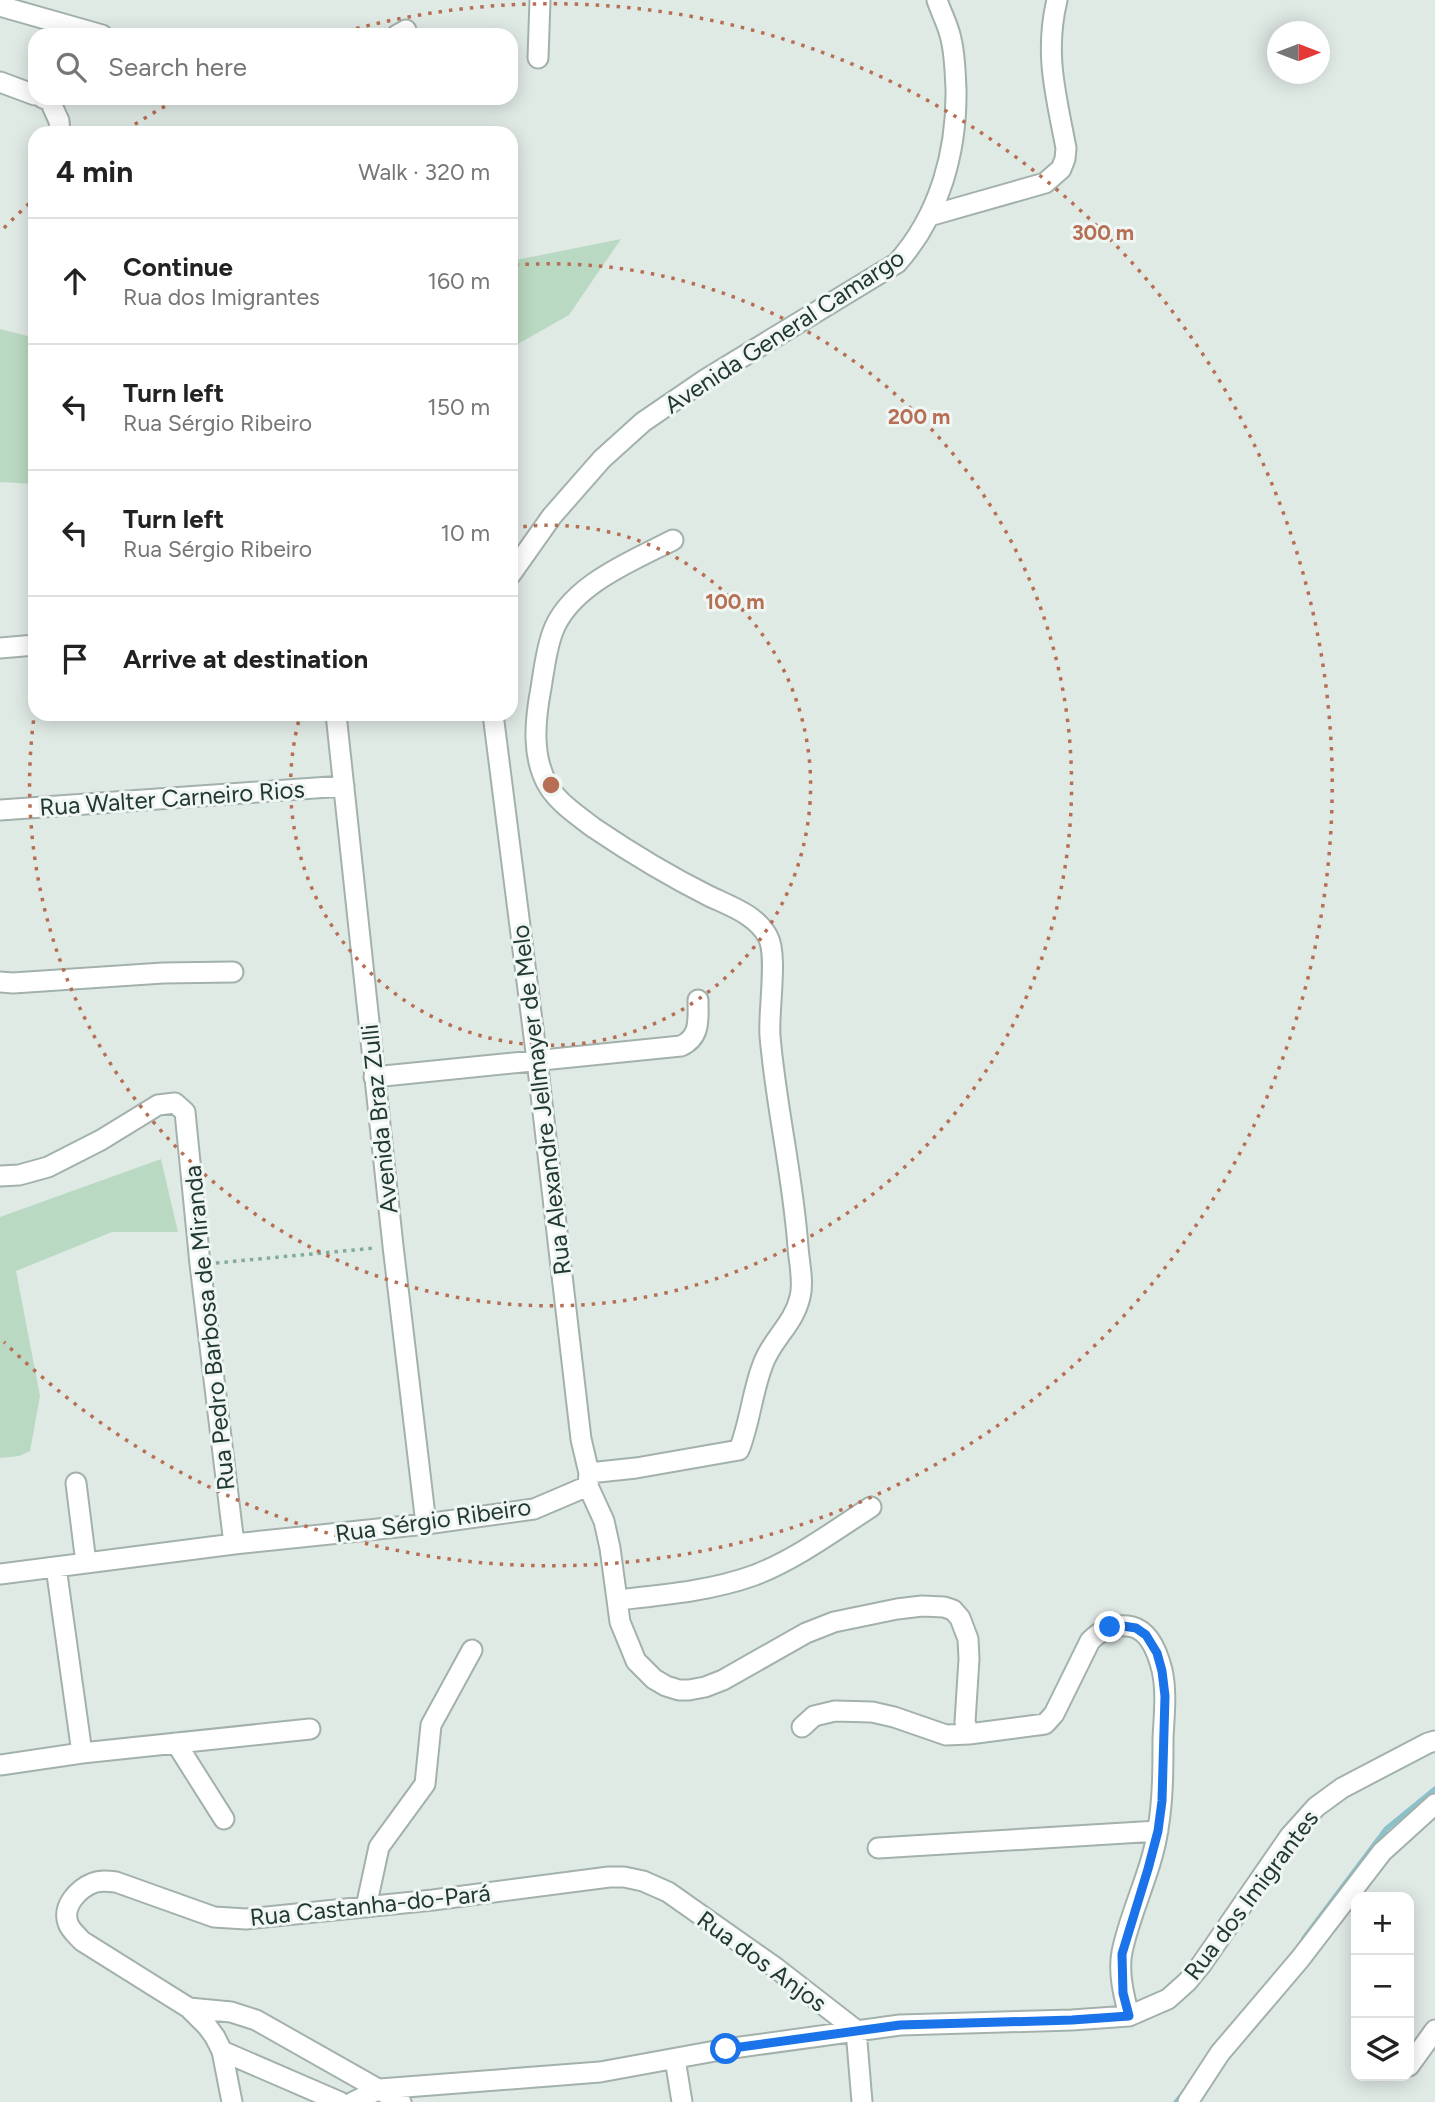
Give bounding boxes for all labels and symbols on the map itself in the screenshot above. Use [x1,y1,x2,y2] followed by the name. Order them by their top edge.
[1267,21,1330,84] north arrow
[1072,220,1134,245] text: 300 m
[659,243,909,419] street label: Avenida General Camargo
[888,404,950,429] text: 200 m
[705,589,765,614] text: 100 m
[539,773,563,797] centre of rings
[38,774,306,822] street label: Rua Walter Carneiro Rios
[505,923,577,1277] street label: Rua Alexandre Jellmayer de Melo
[355,1023,403,1215] street label: Avenida Braz Zulli
[178,1164,240,1492] street label: Rua Pedro Barbosa de Miranda
[333,1492,533,1548] street label: Rua Sérgio Ribeiro
[1094,1611,1125,1642] route end
[1178,1804,1324,1986] street label: Rua dos Imigrantes
[248,1878,492,1932] street label: Rua Castanha-do-Pará
[692,1904,832,2018] street label: Rua dos Anjos
[710,2033,741,2064] route start

